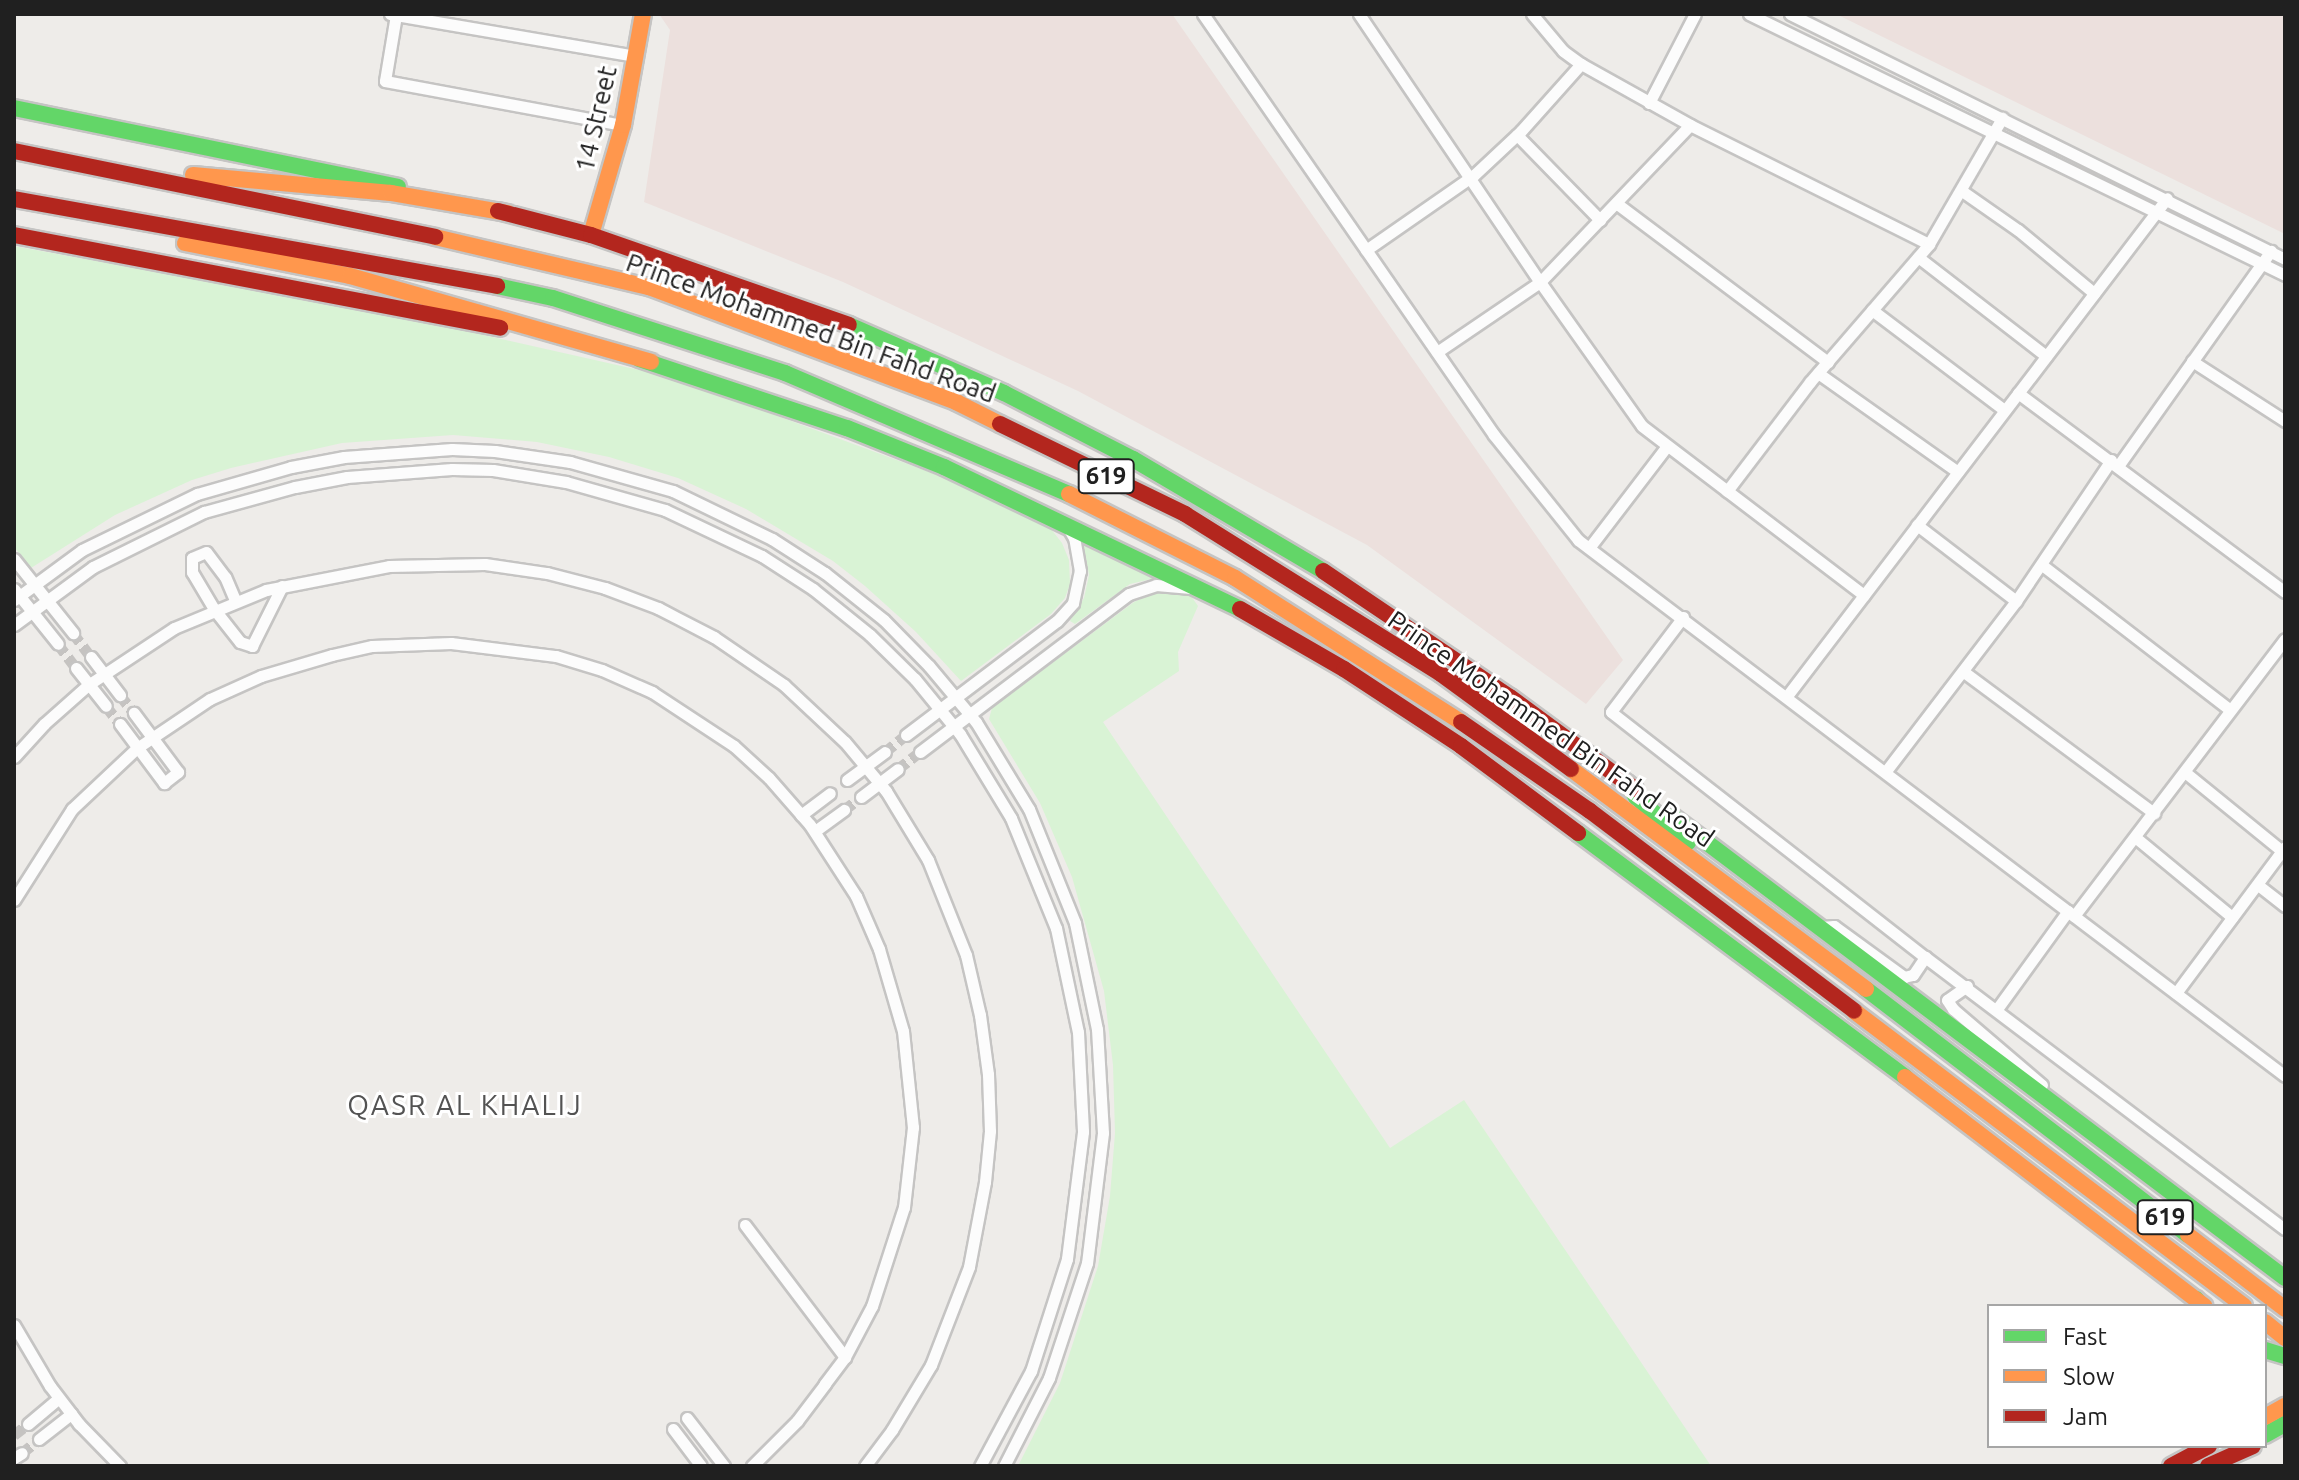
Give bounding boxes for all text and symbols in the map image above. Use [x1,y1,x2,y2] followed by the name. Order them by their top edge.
[569,63,623,175] street label: 14 Street
[622,246,1000,410] street label: Prince Mohammed Bin Fahd Road
[1076,456,1136,496] road number: 619
[1382,604,1720,854] street label: Prince Mohammed Bin Fahd Road
[347,1088,583,1122] district label: QASR AL KHALIJ
[2135,1197,2195,1237] road number: 619
[1987,1304,2267,1448] legend
[2063,1323,2107,1350] text: Fast
[2063,1363,2115,1390] text: Slow
[2063,1403,2108,1430] text: Jam

